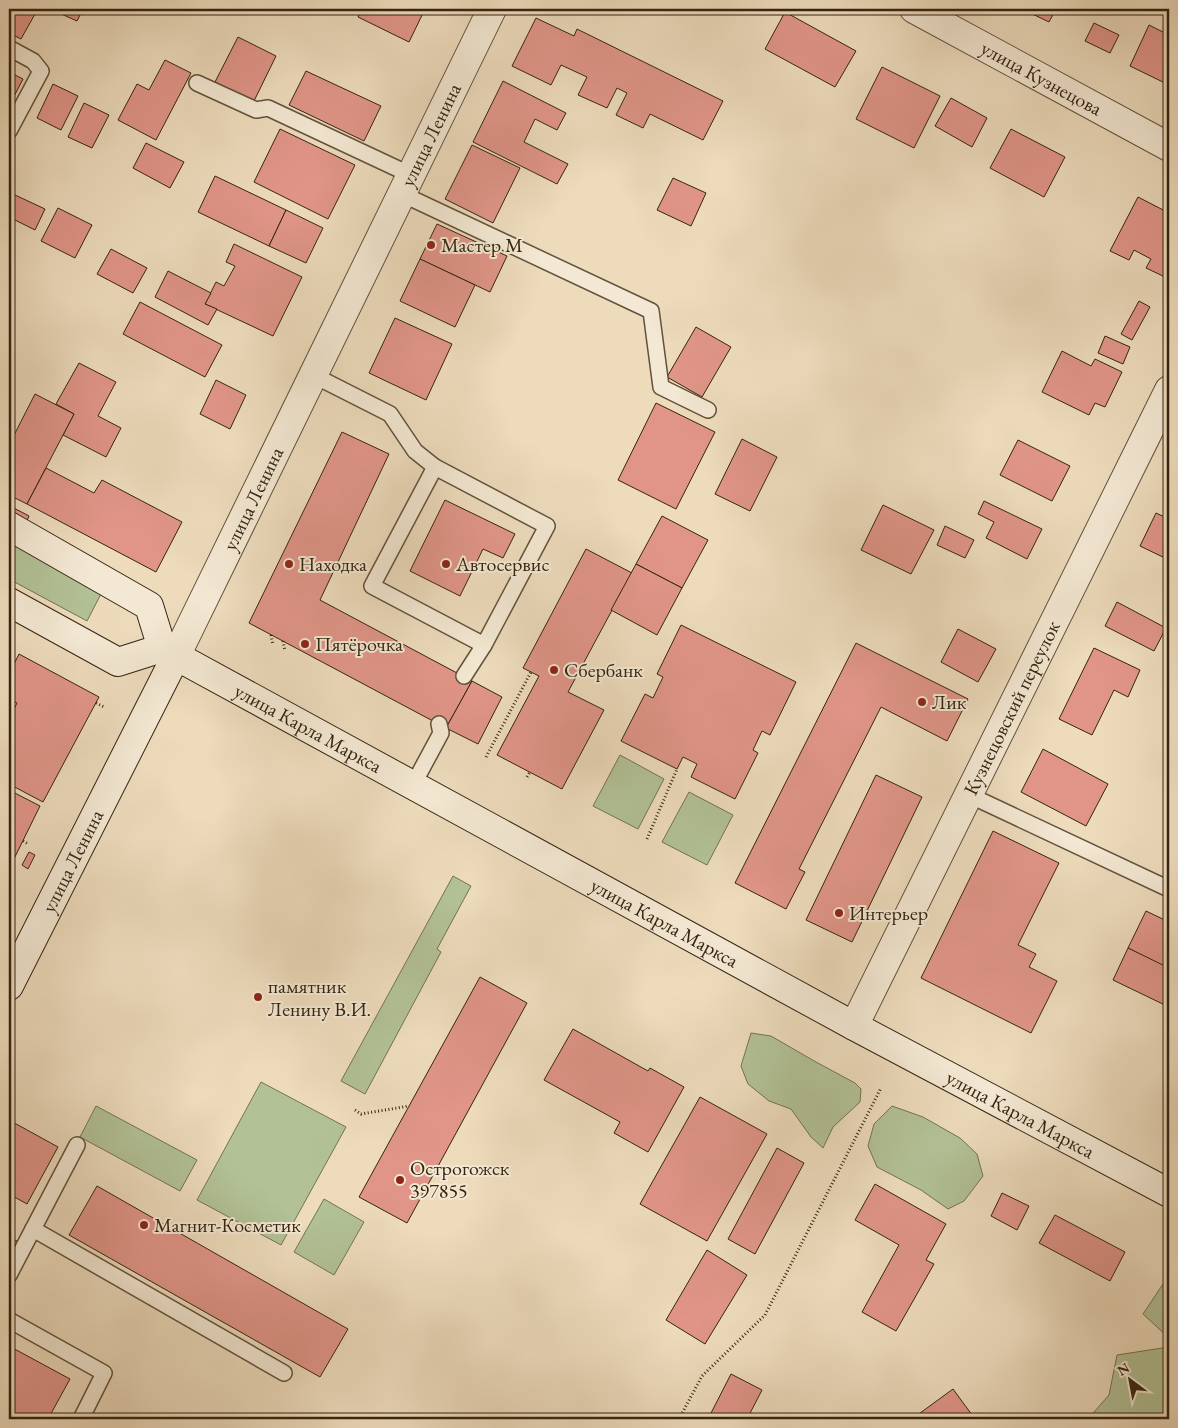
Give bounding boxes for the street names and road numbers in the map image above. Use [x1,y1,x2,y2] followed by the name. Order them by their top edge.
[976,35,1107,121] street label: улица Кузнецова
[394,79,467,191] street label: улица Ленина
[217,443,289,555] street label: улица Ленина
[957,616,1066,799] street label: Кузнецовский переулок
[230,677,387,779] street label: улица Карла Маркса
[35,805,109,917] street label: улица Ленина
[586,872,743,973] street label: улица Карла Маркса
[942,1064,1099,1164] street label: улица Карла Маркса

